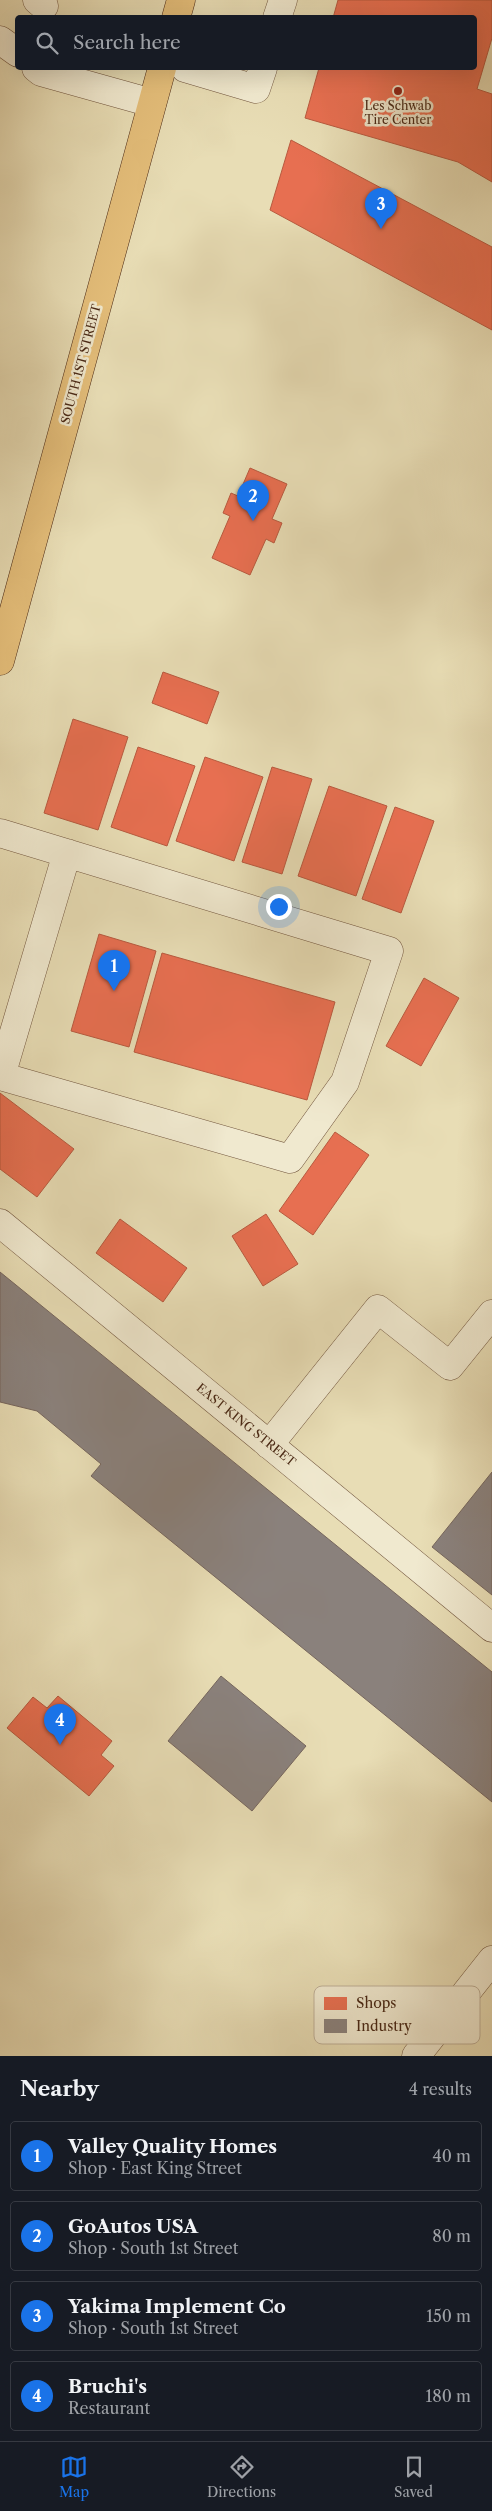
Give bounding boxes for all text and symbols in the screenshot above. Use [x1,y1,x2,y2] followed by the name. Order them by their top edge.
[15,15,477,70] search box
[33,29,61,57] icon: search
[73,31,181,54] text: Search here
[392,85,404,97] marker: Les Schwab Tire Center
[365,98,431,127] place label: Les Schwab Tire Center
[365,188,397,229] pin: 3
[57,302,104,425] street label: SOUTH 1ST STREET
[237,480,269,521] pin: 2
[266,894,292,920] your location
[98,950,130,991] pin: 1
[194,1380,299,1469] street label: EAST KING STREET
[44,1704,76,1745] pin: 4
[314,1986,480,2044] legend
[356,1994,396,2012] text: Shops
[356,2017,412,2035] text: Industry
[20,2076,99,2101] text: Nearby
[409,2079,472,2099] text: 4 results
[68,2135,277,2158] text: Valley Quality Homes
[33,2146,41,2166] text: 1
[432,2146,471,2166] text: 40 m
[68,2158,242,2178] text: Shop · East King Street
[68,2215,198,2238] text: GoAutos USA
[32,2226,42,2246] text: 2
[432,2226,471,2246] text: 80 m
[68,2238,238,2258] text: Shop · South 1st Street
[68,2295,286,2318] text: Yakima Implement Co
[32,2306,42,2326] text: 3
[426,2306,471,2326] text: 150 m
[68,2318,238,2338] text: Shop · South 1st Street
[68,2375,147,2398] text: Bruchi's
[32,2386,42,2406] text: 4
[425,2386,471,2406] text: 180 m
[68,2398,150,2418] text: Restaurant
[59,2453,89,2501] tab: Map
[207,2453,276,2501] tab: Directions
[394,2453,433,2501] tab: Saved

